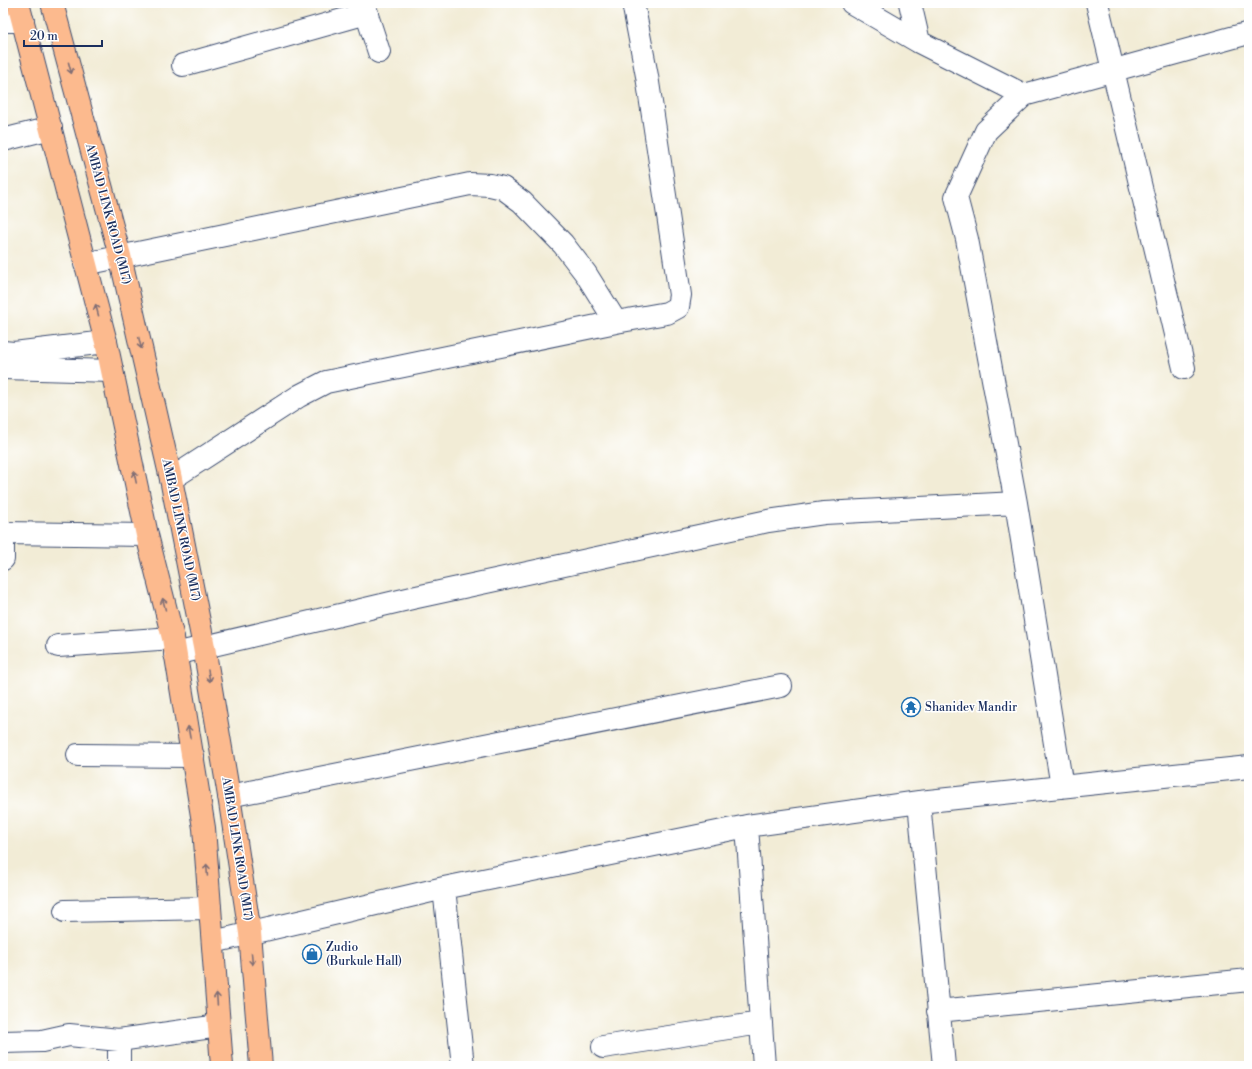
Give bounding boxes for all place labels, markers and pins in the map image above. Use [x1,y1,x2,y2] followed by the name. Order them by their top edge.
[900,696,922,718] temple icon: Shanidev Mandir
[925,700,1017,715] place label: Shanidev Mandir
[326,940,402,969] place label: Zudio (Burkule Hall)
[301,943,323,965] shop icon: Zudio (Burkule Hall)

